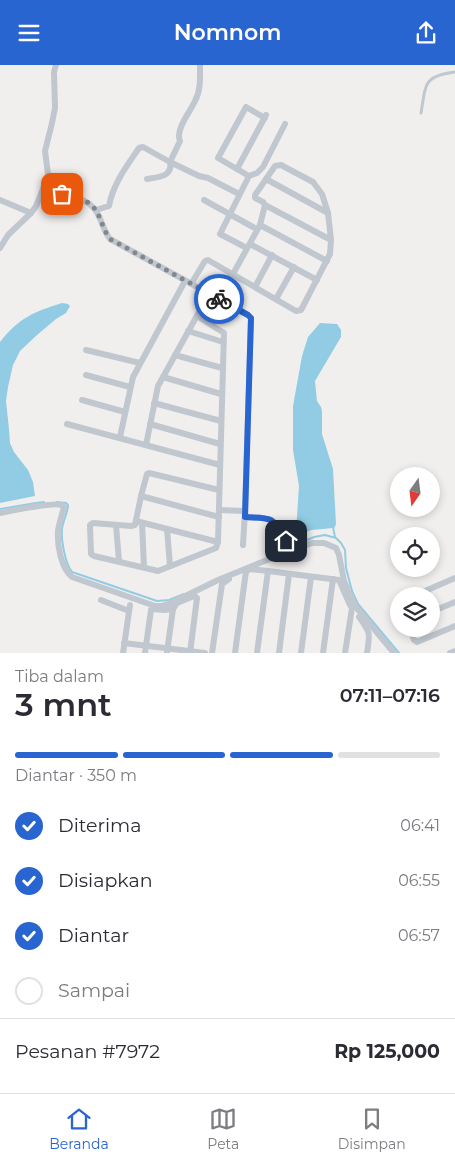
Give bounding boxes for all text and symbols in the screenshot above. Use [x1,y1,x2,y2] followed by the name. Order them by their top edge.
[15,19,43,47] icon: menu
[174,19,281,46] text: Nomnom
[412,19,440,47] icon: share
[41,173,83,215] pin
[48,180,76,208] icon: bag
[194,274,244,324] courier
[205,285,233,313] icon: bike
[390,467,440,517] north arrow
[390,467,440,637] map controls
[265,520,307,562] pin
[272,527,300,555] icon: home
[390,527,440,577] button: locate
[390,587,440,637] button: layers
[15,667,104,686] text: Tiba dalam
[340,684,440,707] text: 07:11–07:16
[15,685,112,724] text: 3 mnt
[15,766,137,785] text: Diantar · 350 m
[15,812,43,840] icon: check
[58,814,141,837] text: Diterima
[400,816,440,835] text: 06:41
[15,867,43,895] icon: check
[58,869,153,892] text: Disiapkan
[398,871,440,890] text: 06:55
[15,922,43,950] icon: check
[58,924,129,947] text: Diantar
[398,926,440,945] text: 06:57
[58,979,130,1002] text: Sampai
[15,1040,160,1063] text: Pesanan #7972
[334,1040,440,1063] text: Rp 125,000
[49,1105,109,1153] tab: Beranda
[207,1105,239,1153] tab: Peta
[338,1105,406,1153] tab: Disimpan

